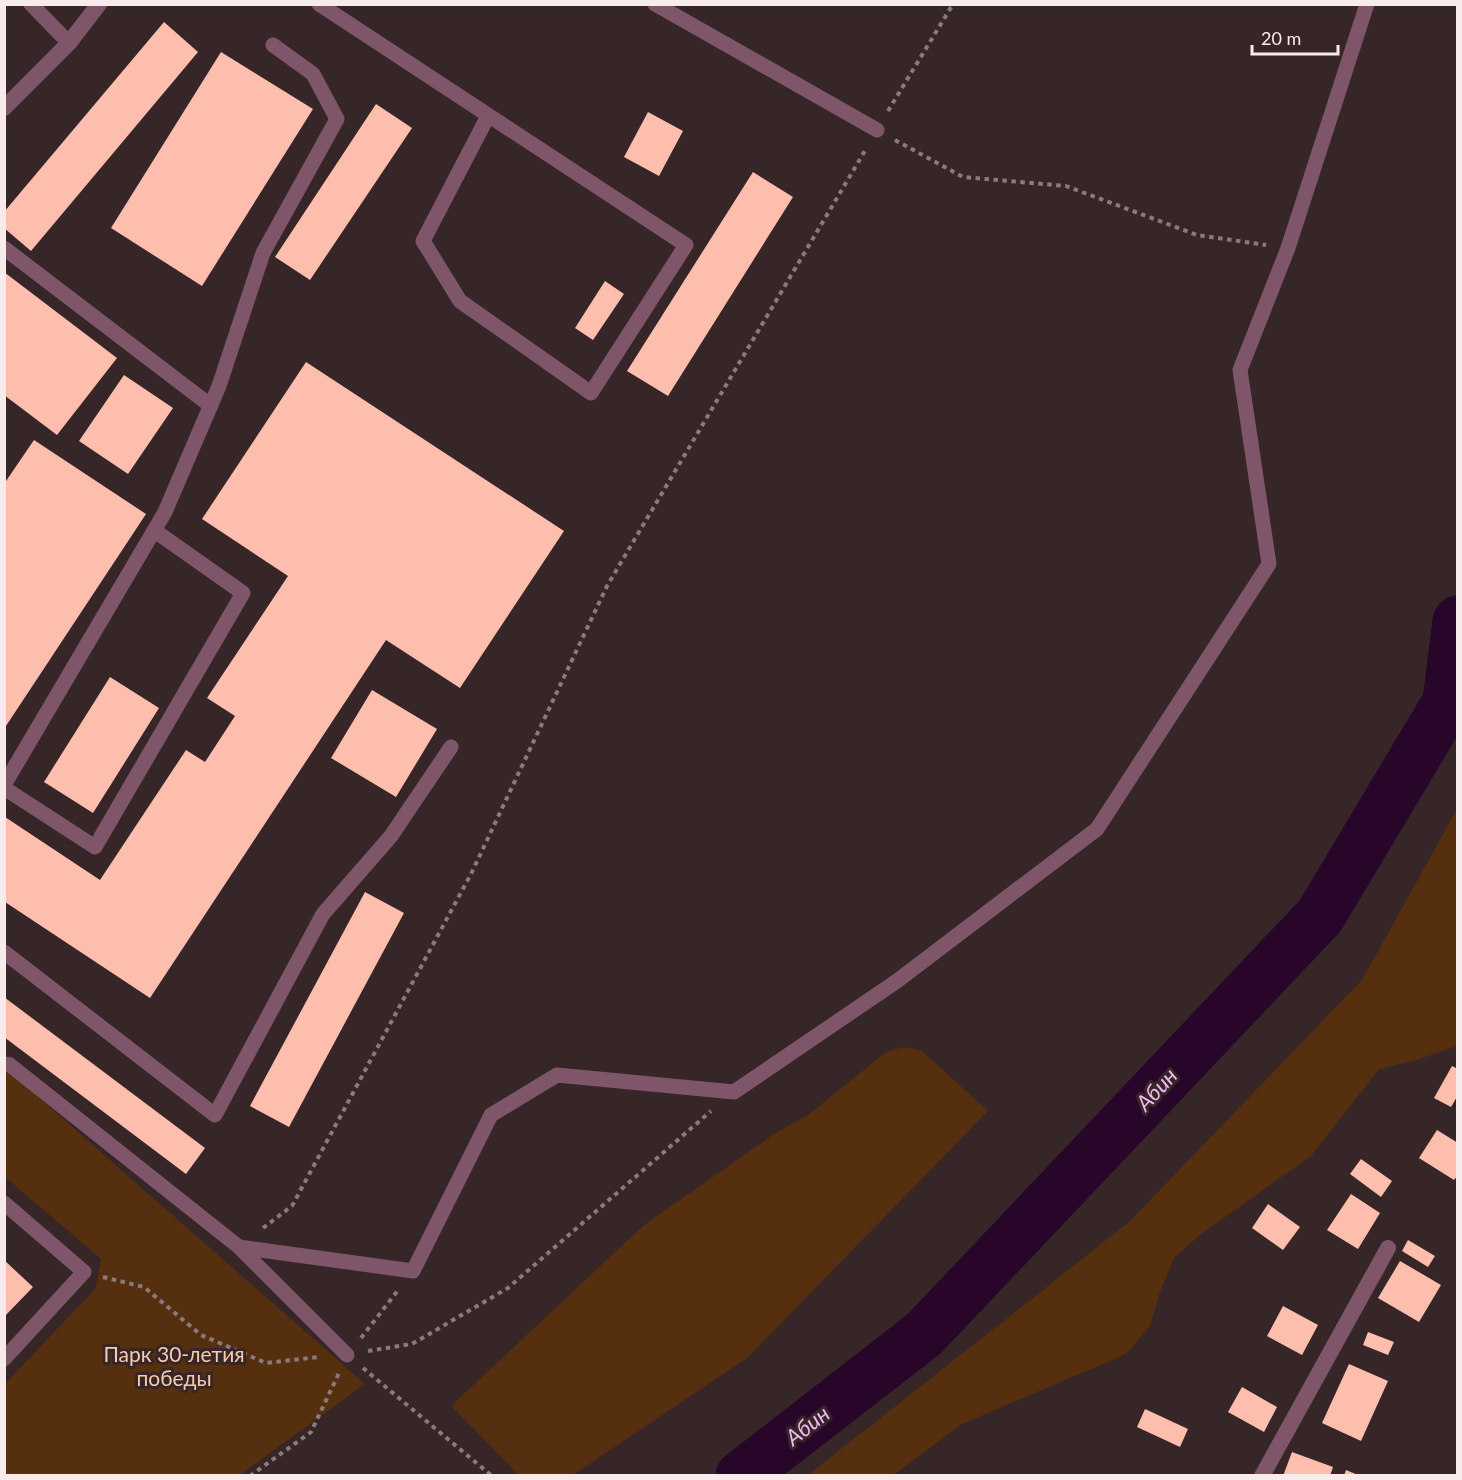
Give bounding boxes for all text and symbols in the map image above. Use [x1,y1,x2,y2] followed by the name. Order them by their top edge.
[1252,18,1338,56] scale bar
[1261,27,1301,49] text: 20 m
[1129,1062,1182,1117] water label: Абин
[103,1341,245,1390] park label: Парк 30-летия победы
[779,1399,834,1451] water label: Абин

